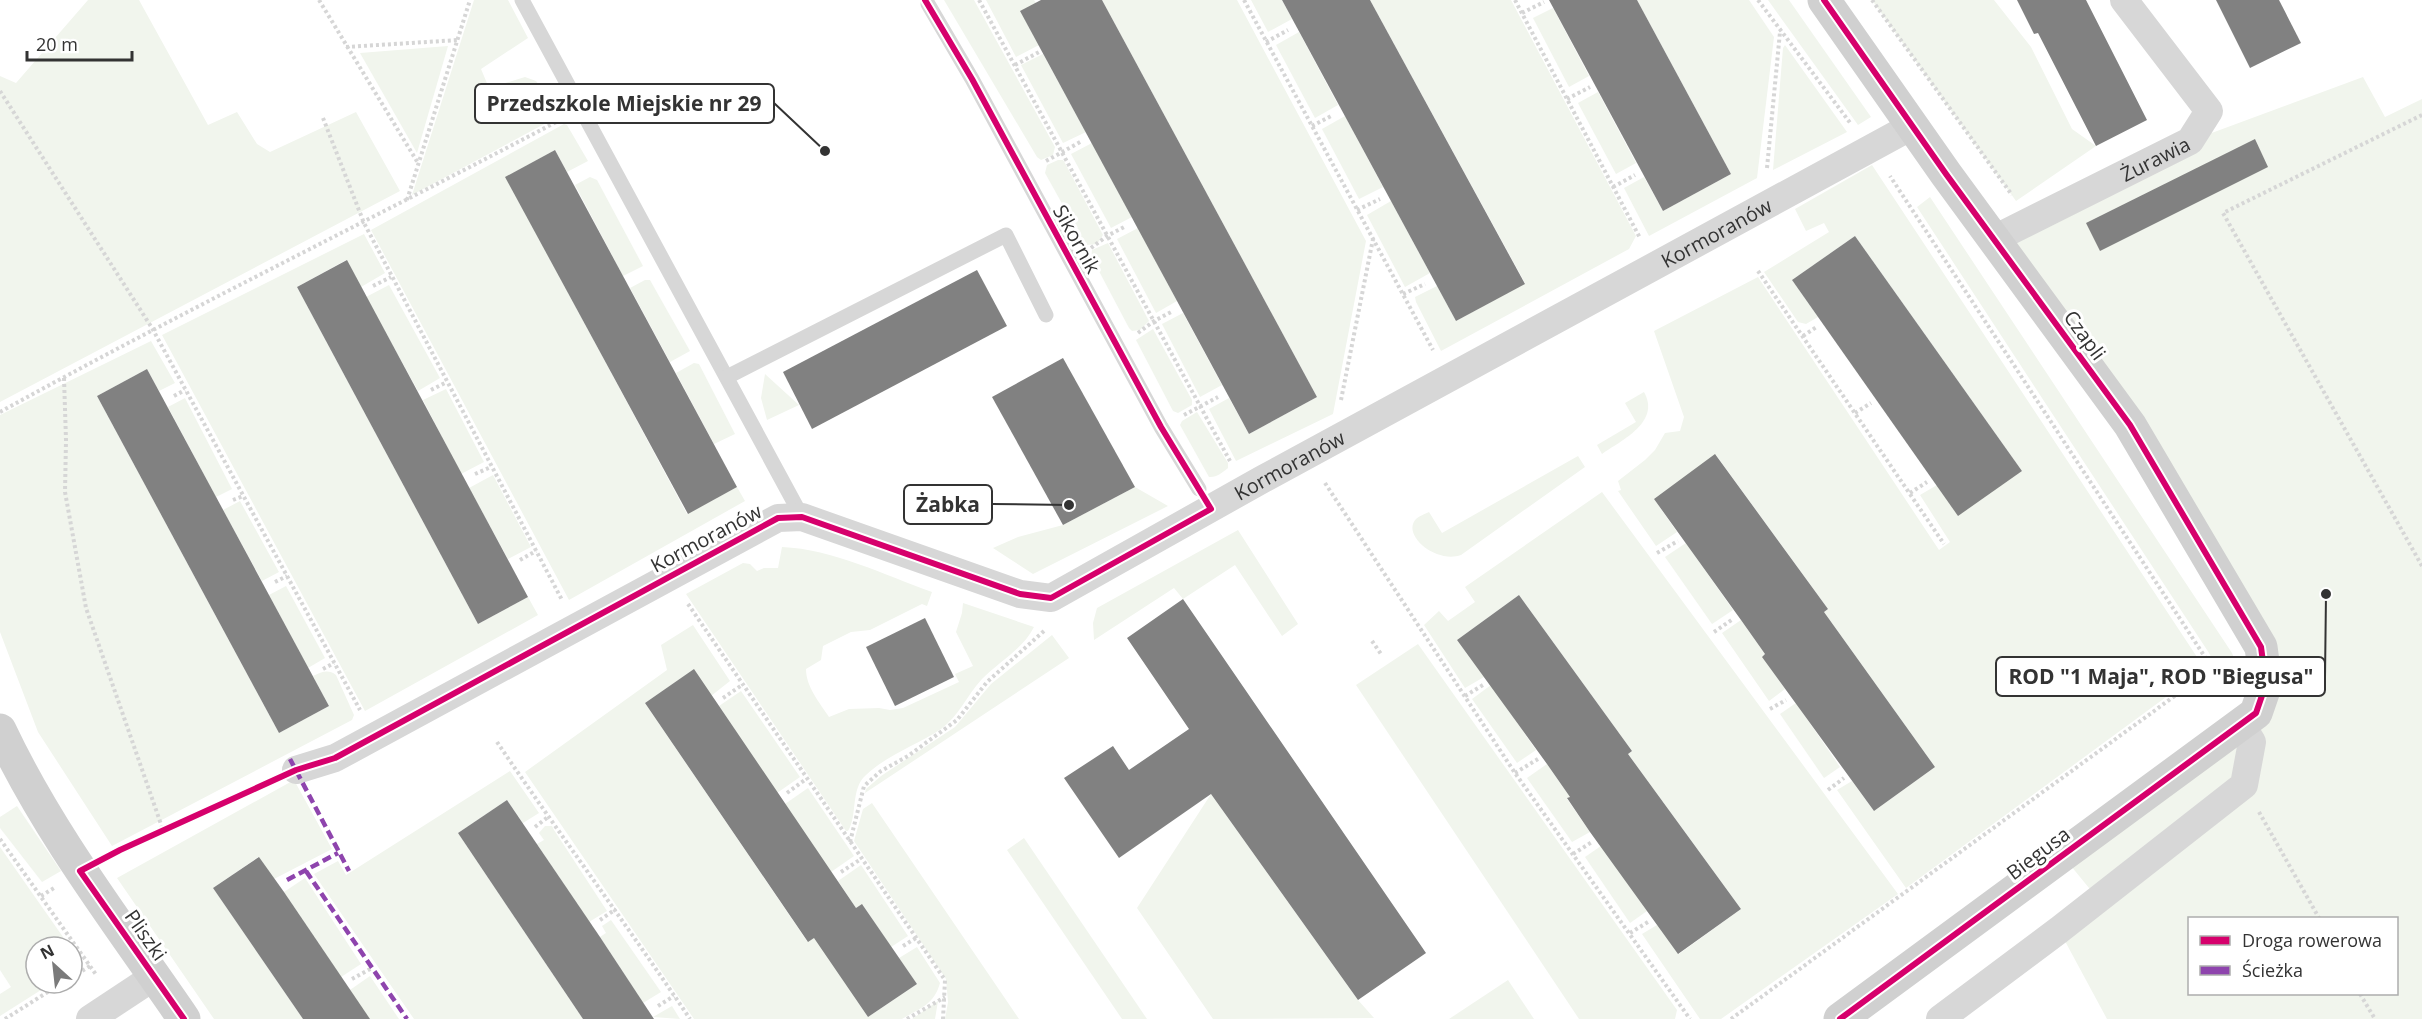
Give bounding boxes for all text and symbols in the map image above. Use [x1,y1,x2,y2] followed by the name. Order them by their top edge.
[27,24,132,62] scale bar
[36,32,78,56] text: 20 m
[475,84,774,123] callout: Przedszkole Miejskie nr 29
[486,89,762,117] text: Przedszkole Miejskie nr 29
[2116,130,2194,187] street label: Żurawia
[1656,191,1777,274] street label: Kormoranów
[1047,200,1107,279] street label: Sikornik
[2058,305,2112,365] street label: Czapli
[1229,424,1350,506] street label: Kormoranów
[904,485,992,524] callout: Żabka
[916,490,980,518] text: Żabka
[646,497,767,579] street label: Kormoranów
[1996,657,2325,696] callout: ROD "1 Maja", ROD "Biegusa"
[2008,662,2314,690] text: ROD "1 Maja", ROD "Biegusa"
[2001,820,2075,886] street label: Biegusa
[119,904,173,966] street label: Pliszki
[2188,917,2398,995] legend
[2242,928,2382,952] text: Droga rowerowa
[24,935,84,995] north arrow
[36,939,58,964] text: N
[2242,958,2303,982] text: Ścieżka

